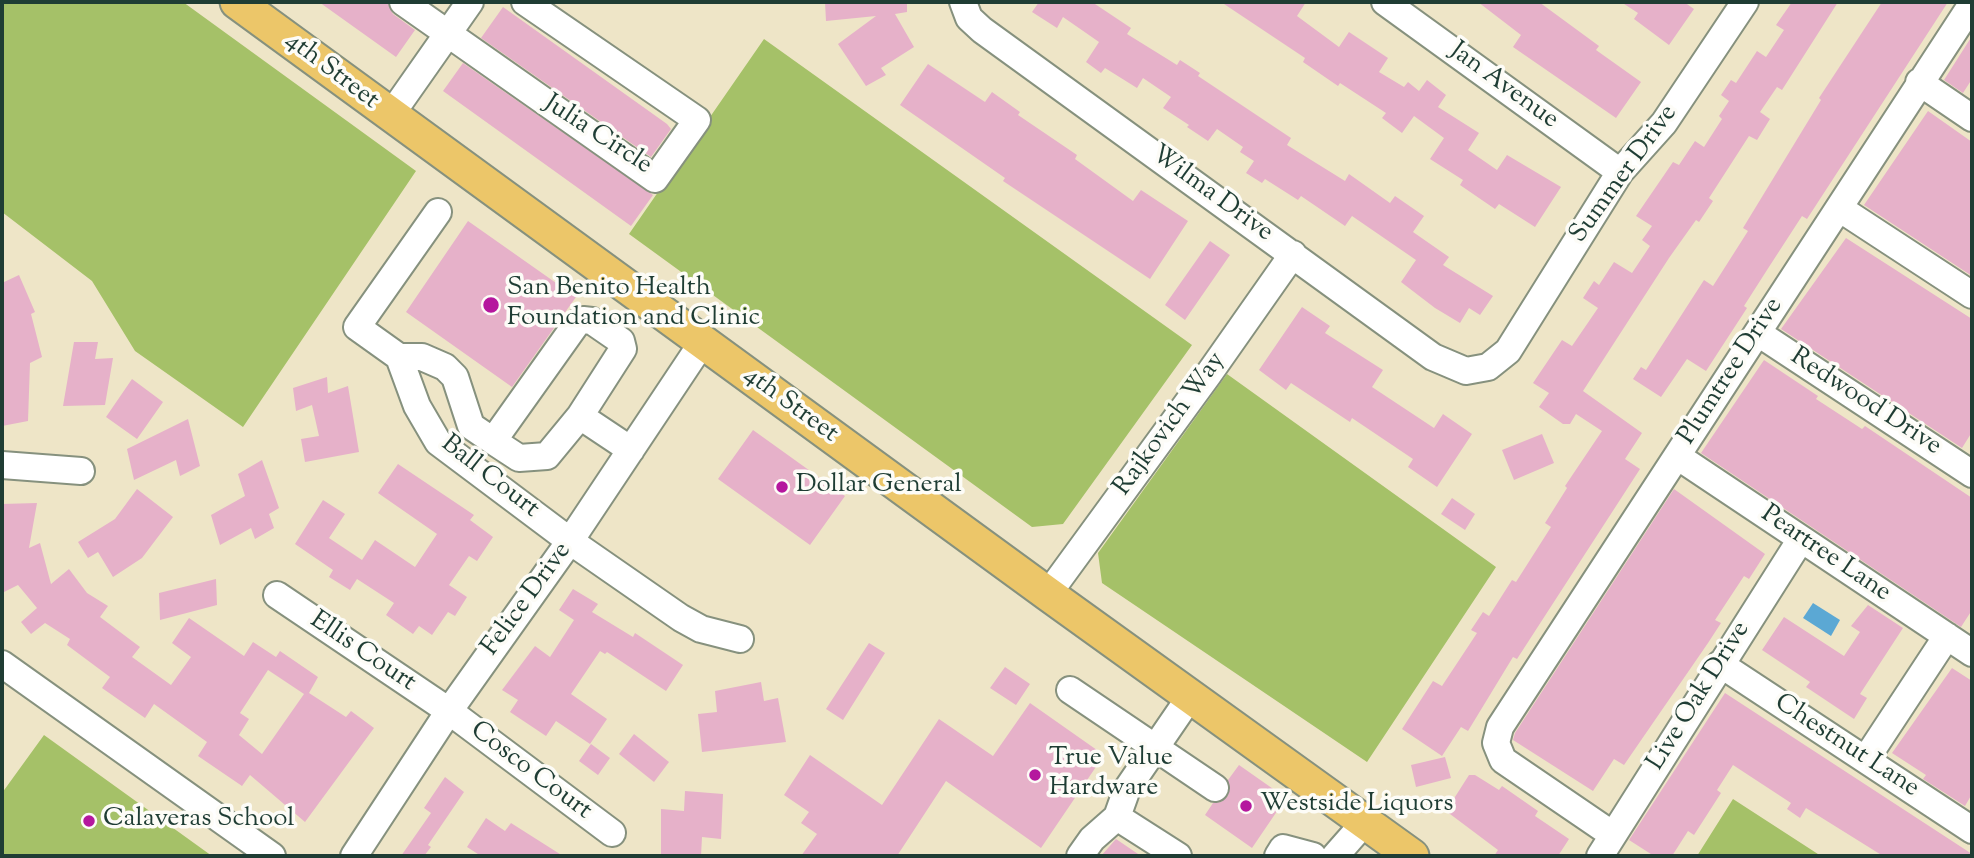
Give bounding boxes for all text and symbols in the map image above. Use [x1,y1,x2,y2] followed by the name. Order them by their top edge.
[278,27,384,117] street label: 4th Street
[1442,37,1564,137] street label: Jan Avenue
[537,89,657,183] street label: Julia Circle
[1564,100,1686,250] street label: Summer Drive
[1144,140,1278,250] street label: Wilma Drive
[507,274,760,336] place label: San Benito Health Foundation and Clinic
[1673,293,1791,451] street label: Plumtree Drive
[481,295,501,315] marker: San Benito Health Foundation and Clinic
[1783,342,1947,464] street label: Redwood Drive
[1108,347,1234,503] street label: Rajkovich Way
[736,361,844,451] street label: 4th Street
[434,430,544,526] street label: Ball Court
[796,471,962,503] place label: Dollar General
[774,479,790,495] marker: Dollar General
[1754,500,1896,610] street label: Peartree Lane
[476,537,580,663] street label: Felice Drive
[303,606,421,700] street label: Ellis Court
[1642,617,1758,777] street label: Live Oak Drive
[1768,689,1924,805] street label: Chestnut Lane
[463,716,597,828] street label: Cosco Court
[1049,744,1173,806] place label: True Value Hardware
[1027,767,1043,783] marker: True Value Hardware
[1260,790,1453,822] place label: Westside Liquors
[1238,798,1254,814] marker: Westside Liquors
[103,805,295,837] place label: Calaveras School
[81,813,97,829] marker: Calaveras School

